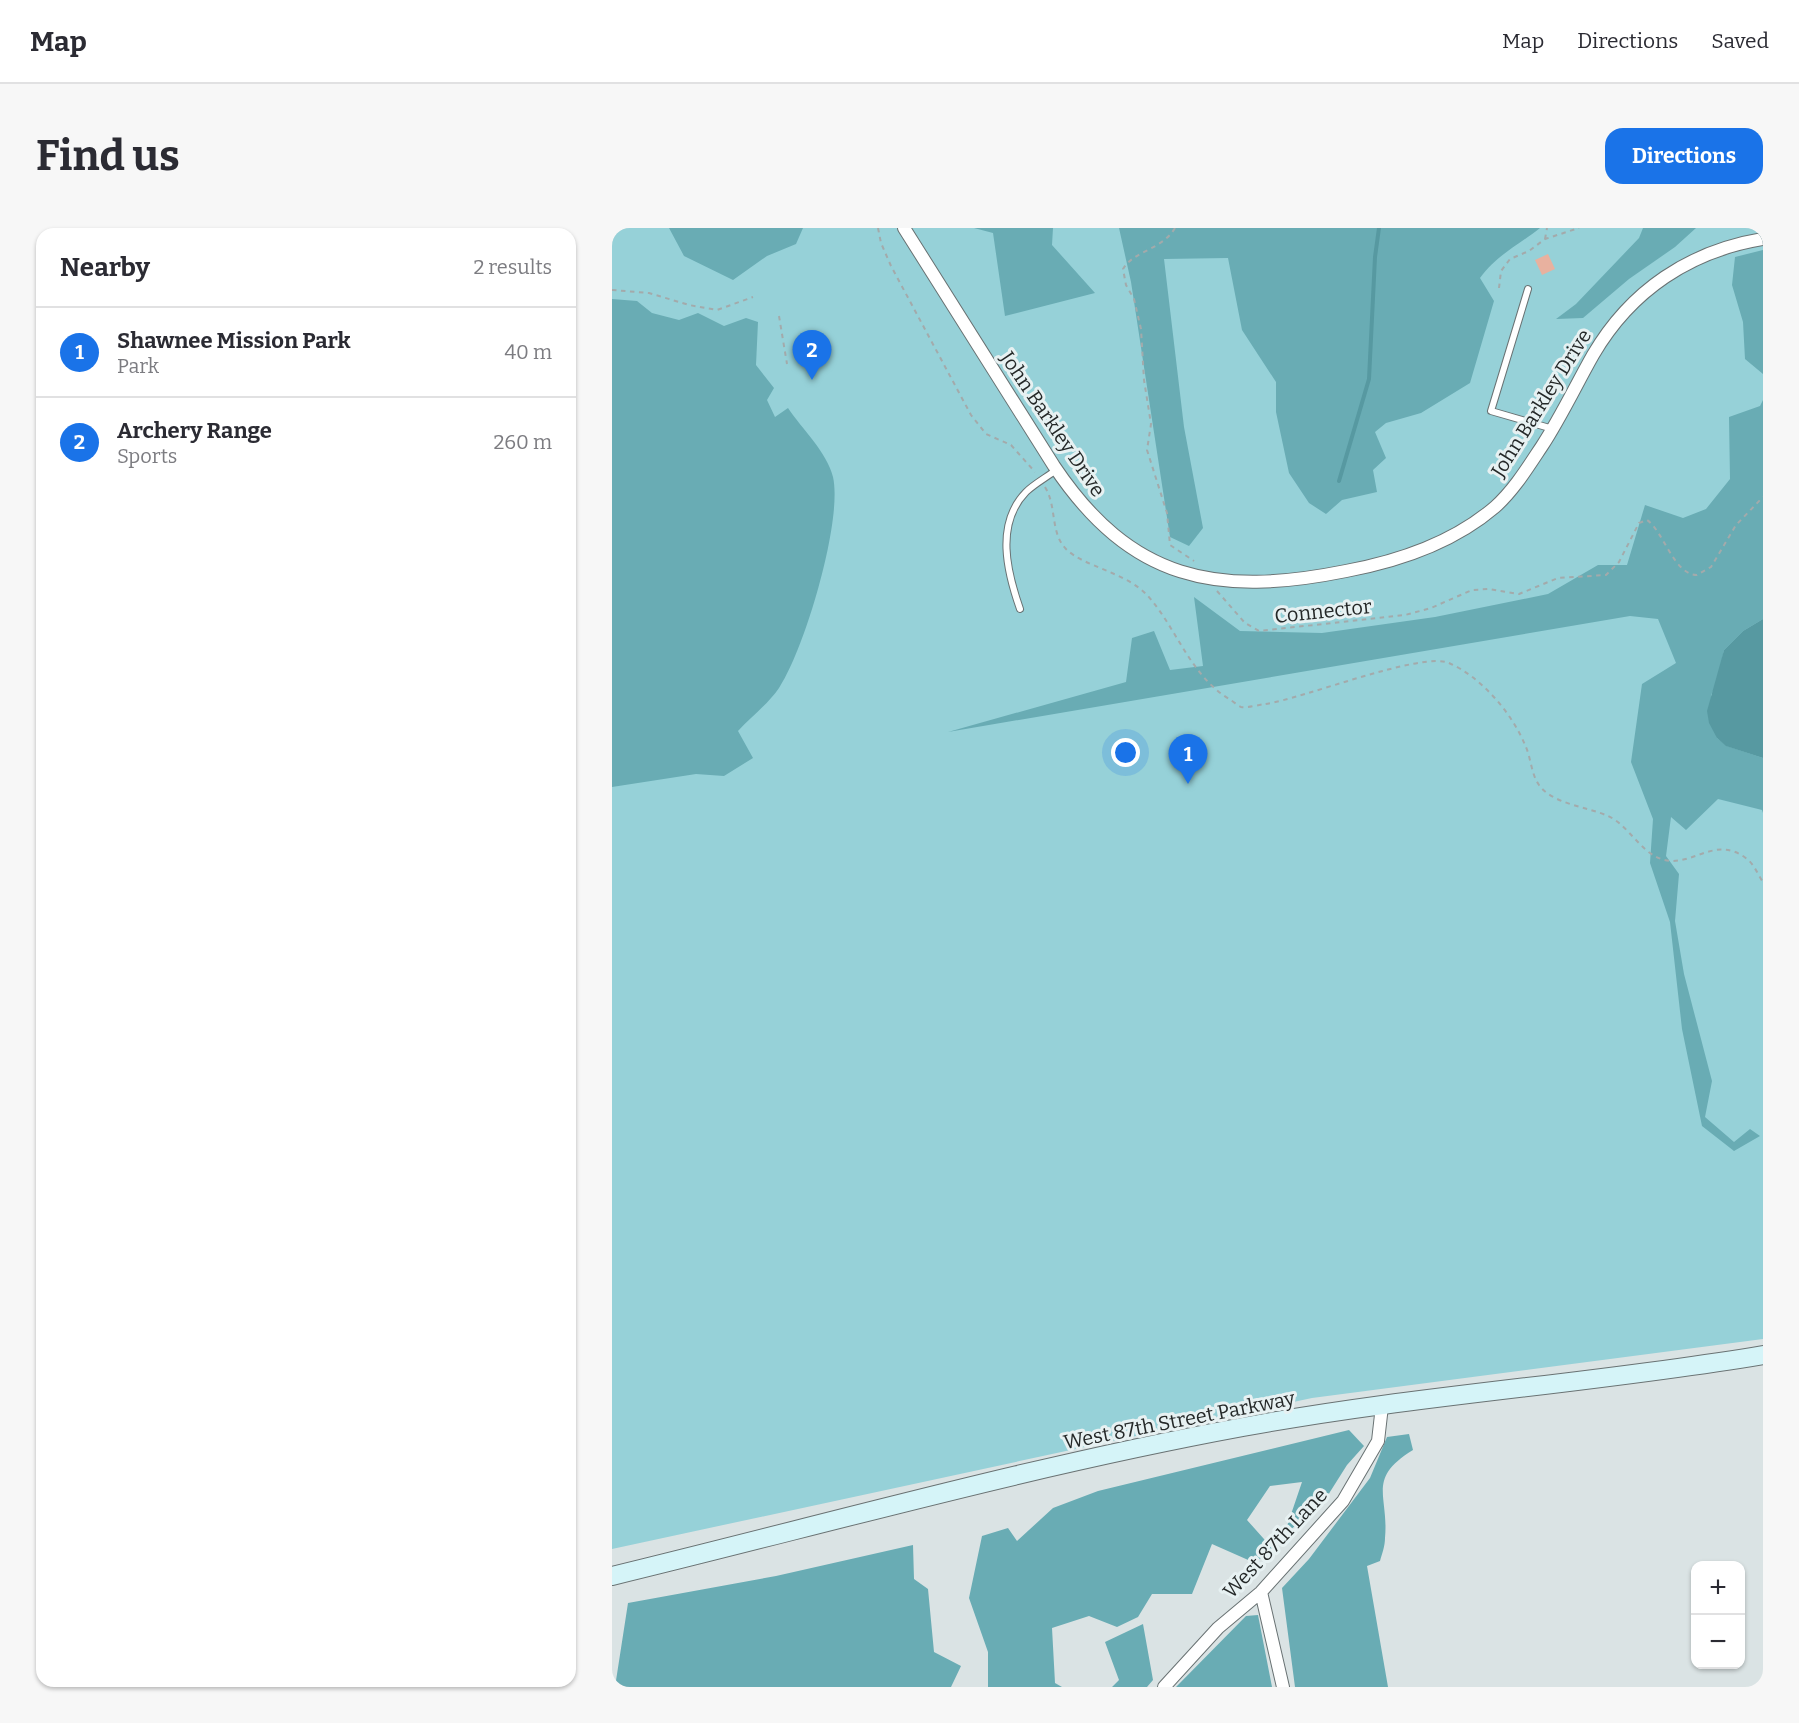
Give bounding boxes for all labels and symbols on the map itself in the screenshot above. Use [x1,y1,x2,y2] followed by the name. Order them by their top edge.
[1485,325,1596,482] street label: John Barkley Drive
[792,330,832,380] pin: 2
[995,346,1110,501] street label: John Barkley Drive
[1273,594,1373,628] street label: Connector
[1168,734,1208,784] pin: 1
[1111,738,1140,767] your location
[1061,1386,1297,1454] street label: West 87th Street Parkway
[1218,1483,1332,1603] street label: West 87th Lane

